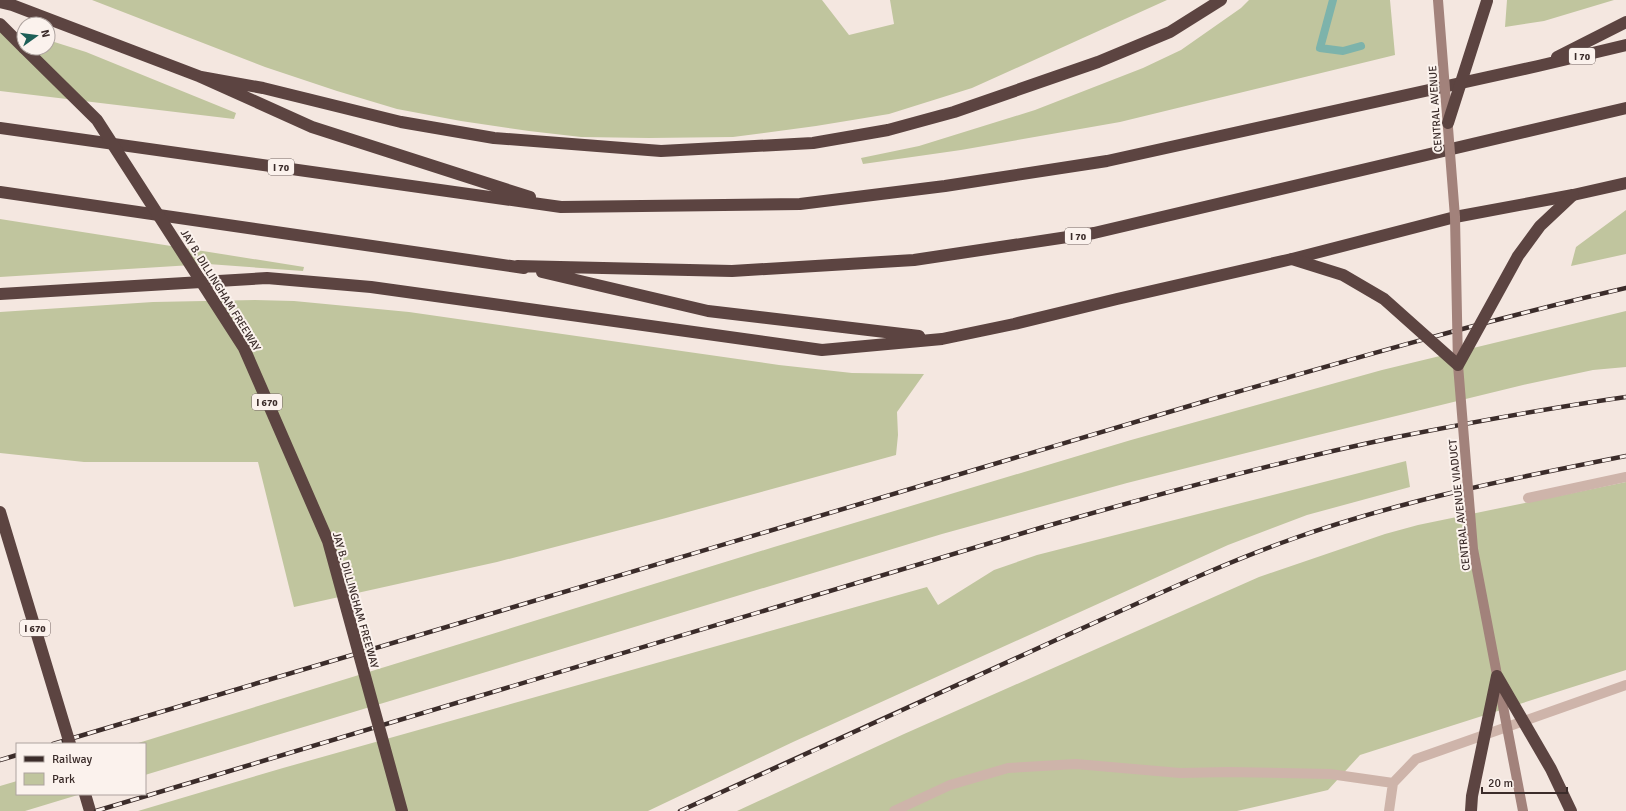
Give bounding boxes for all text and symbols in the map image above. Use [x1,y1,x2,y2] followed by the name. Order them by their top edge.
[16,16,56,56] north arrow
[38,28,52,39] text: N
[1569,48,1595,64] road number: I 70
[1426,65,1445,153] street label: CENTRAL AVENUE
[268,159,294,175] road number: I 70
[178,227,264,354] street label: JAY B. DILLINGHAM FREEWAY
[1065,228,1091,244] road number: I 70
[252,394,282,410] road number: I 670
[1446,438,1473,571] street label: CENTRAL AVENUE VIADUCT
[330,530,381,670] street label: JAY B. DILLINGHAM FREEWAY
[20,620,50,636] road number: I 670
[16,743,146,795] legend
[52,752,92,767] text: Railway
[1482,769,1567,795] scale bar
[52,772,75,787] text: Park
[1488,776,1513,791] text: 20 m

